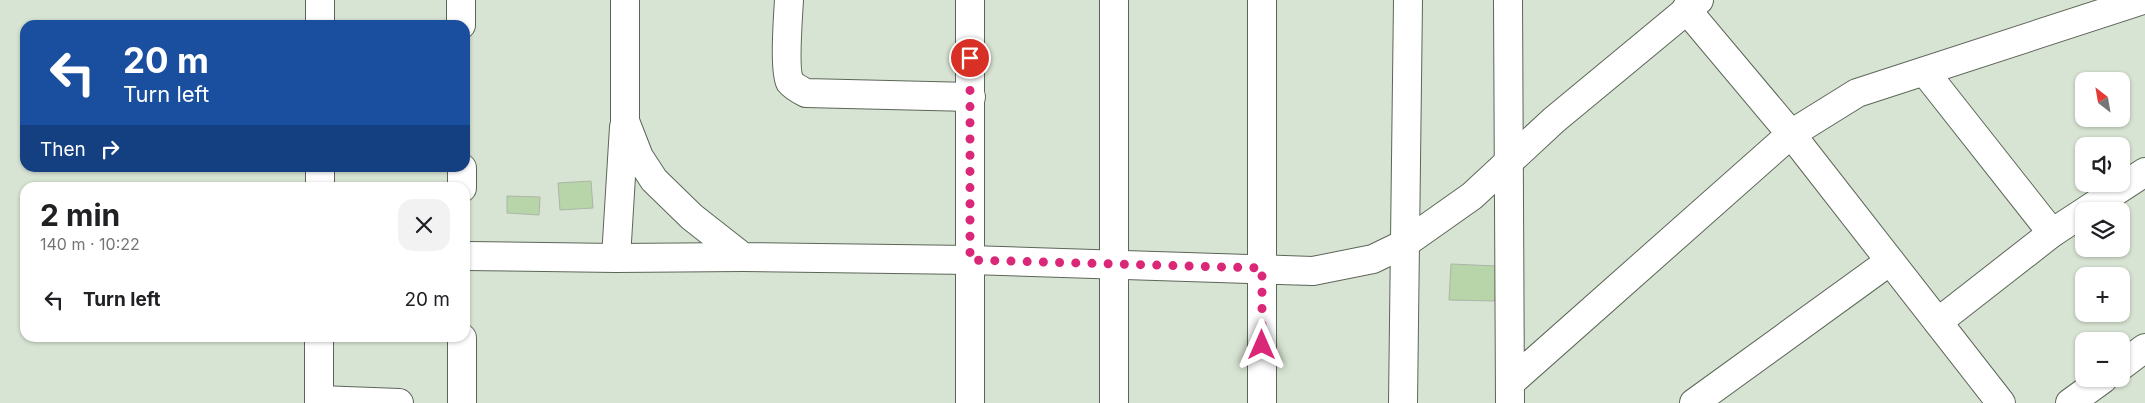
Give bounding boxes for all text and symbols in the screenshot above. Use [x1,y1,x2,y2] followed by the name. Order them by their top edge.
[949,37,991,79] pin
[123,39,209,81] text: 20 m
[40,40,105,105] icon: left
[956,44,984,72] icon: arrive
[2075,72,2130,128] north arrow
[2075,72,2130,387] map controls
[123,81,209,107] text: Turn left
[96,135,124,163] icon: right
[2075,137,2130,192] button: sound
[40,138,86,161] text: Then
[40,197,120,233] text: 2 min
[398,199,450,251] button: close
[2075,202,2130,257] button: layers
[40,234,140,254] text: 140 m · 10:22
[2075,267,2130,322] button: +
[40,286,68,314] icon: left
[83,288,161,311] text: Turn left
[404,288,450,311] text: 20 m
[1235,318,1287,370] position arrow
[2075,332,2130,387] button: −

